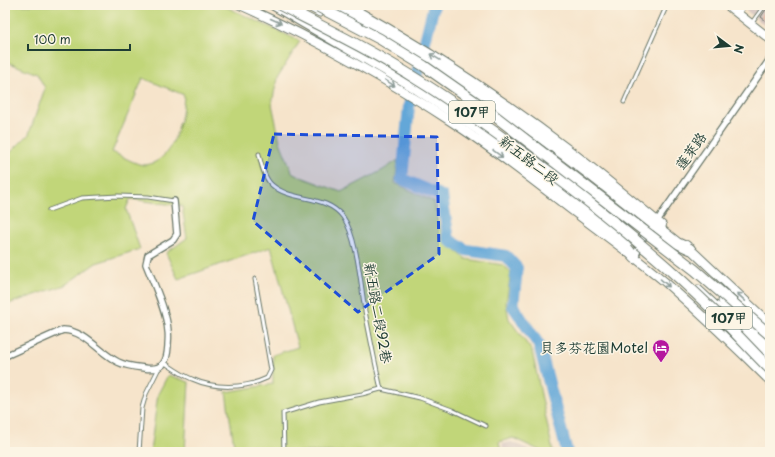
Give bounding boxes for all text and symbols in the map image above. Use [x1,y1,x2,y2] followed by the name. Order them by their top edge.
[269,18,281,25] one-way arrow
[28,26,130,52] scale bar
[709,26,749,66] north arrow
[34,30,71,48] text: 100 m
[730,42,748,56] text: N
[429,52,441,60] one-way arrow
[384,79,395,87] one-way arrow
[449,101,495,123] road number: 107甲
[670,127,711,174] street label: 蓬萊路
[495,130,564,189] street label: 新五路二段
[493,150,504,158] one-way arrow
[359,261,398,366] street label: 新五路二段92巷
[659,278,670,287] one-way arrow
[736,292,746,302] one-way arrow
[706,307,752,329] road number: 107甲
[540,337,648,358] place label: 貝多芬花園Motel
[651,338,671,363] hotel icon: 貝多芬花園Motel

